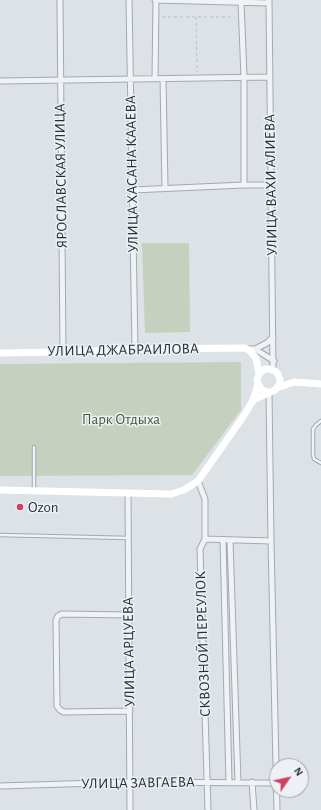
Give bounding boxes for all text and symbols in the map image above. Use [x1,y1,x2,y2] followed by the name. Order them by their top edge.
[122,95,142,253] street label: УЛИЦА ХАСАНА КААЕВА
[51,103,71,249] street label: ЯРОСЛАВСКАЯ УЛИЦА
[261,114,281,256] street label: УЛИЦА ВАХИ АЛИЕВА
[47,340,199,360] street label: УЛИЦА ДЖАБРАИЛОВА
[82,410,160,428] park label: Парк Отдыха
[28,498,58,516] place label: Ozon
[15,502,25,512] marker: Ozon
[191,571,215,717] street label: СКВОЗНОЙ ПЕРЕУЛОК
[119,597,139,707] street label: УЛИЦА АРЦУЕВА
[269,758,309,798] north arrow
[292,765,305,778] text: N
[81,773,195,793] street label: УЛИЦА ЗАВГАЕВА

